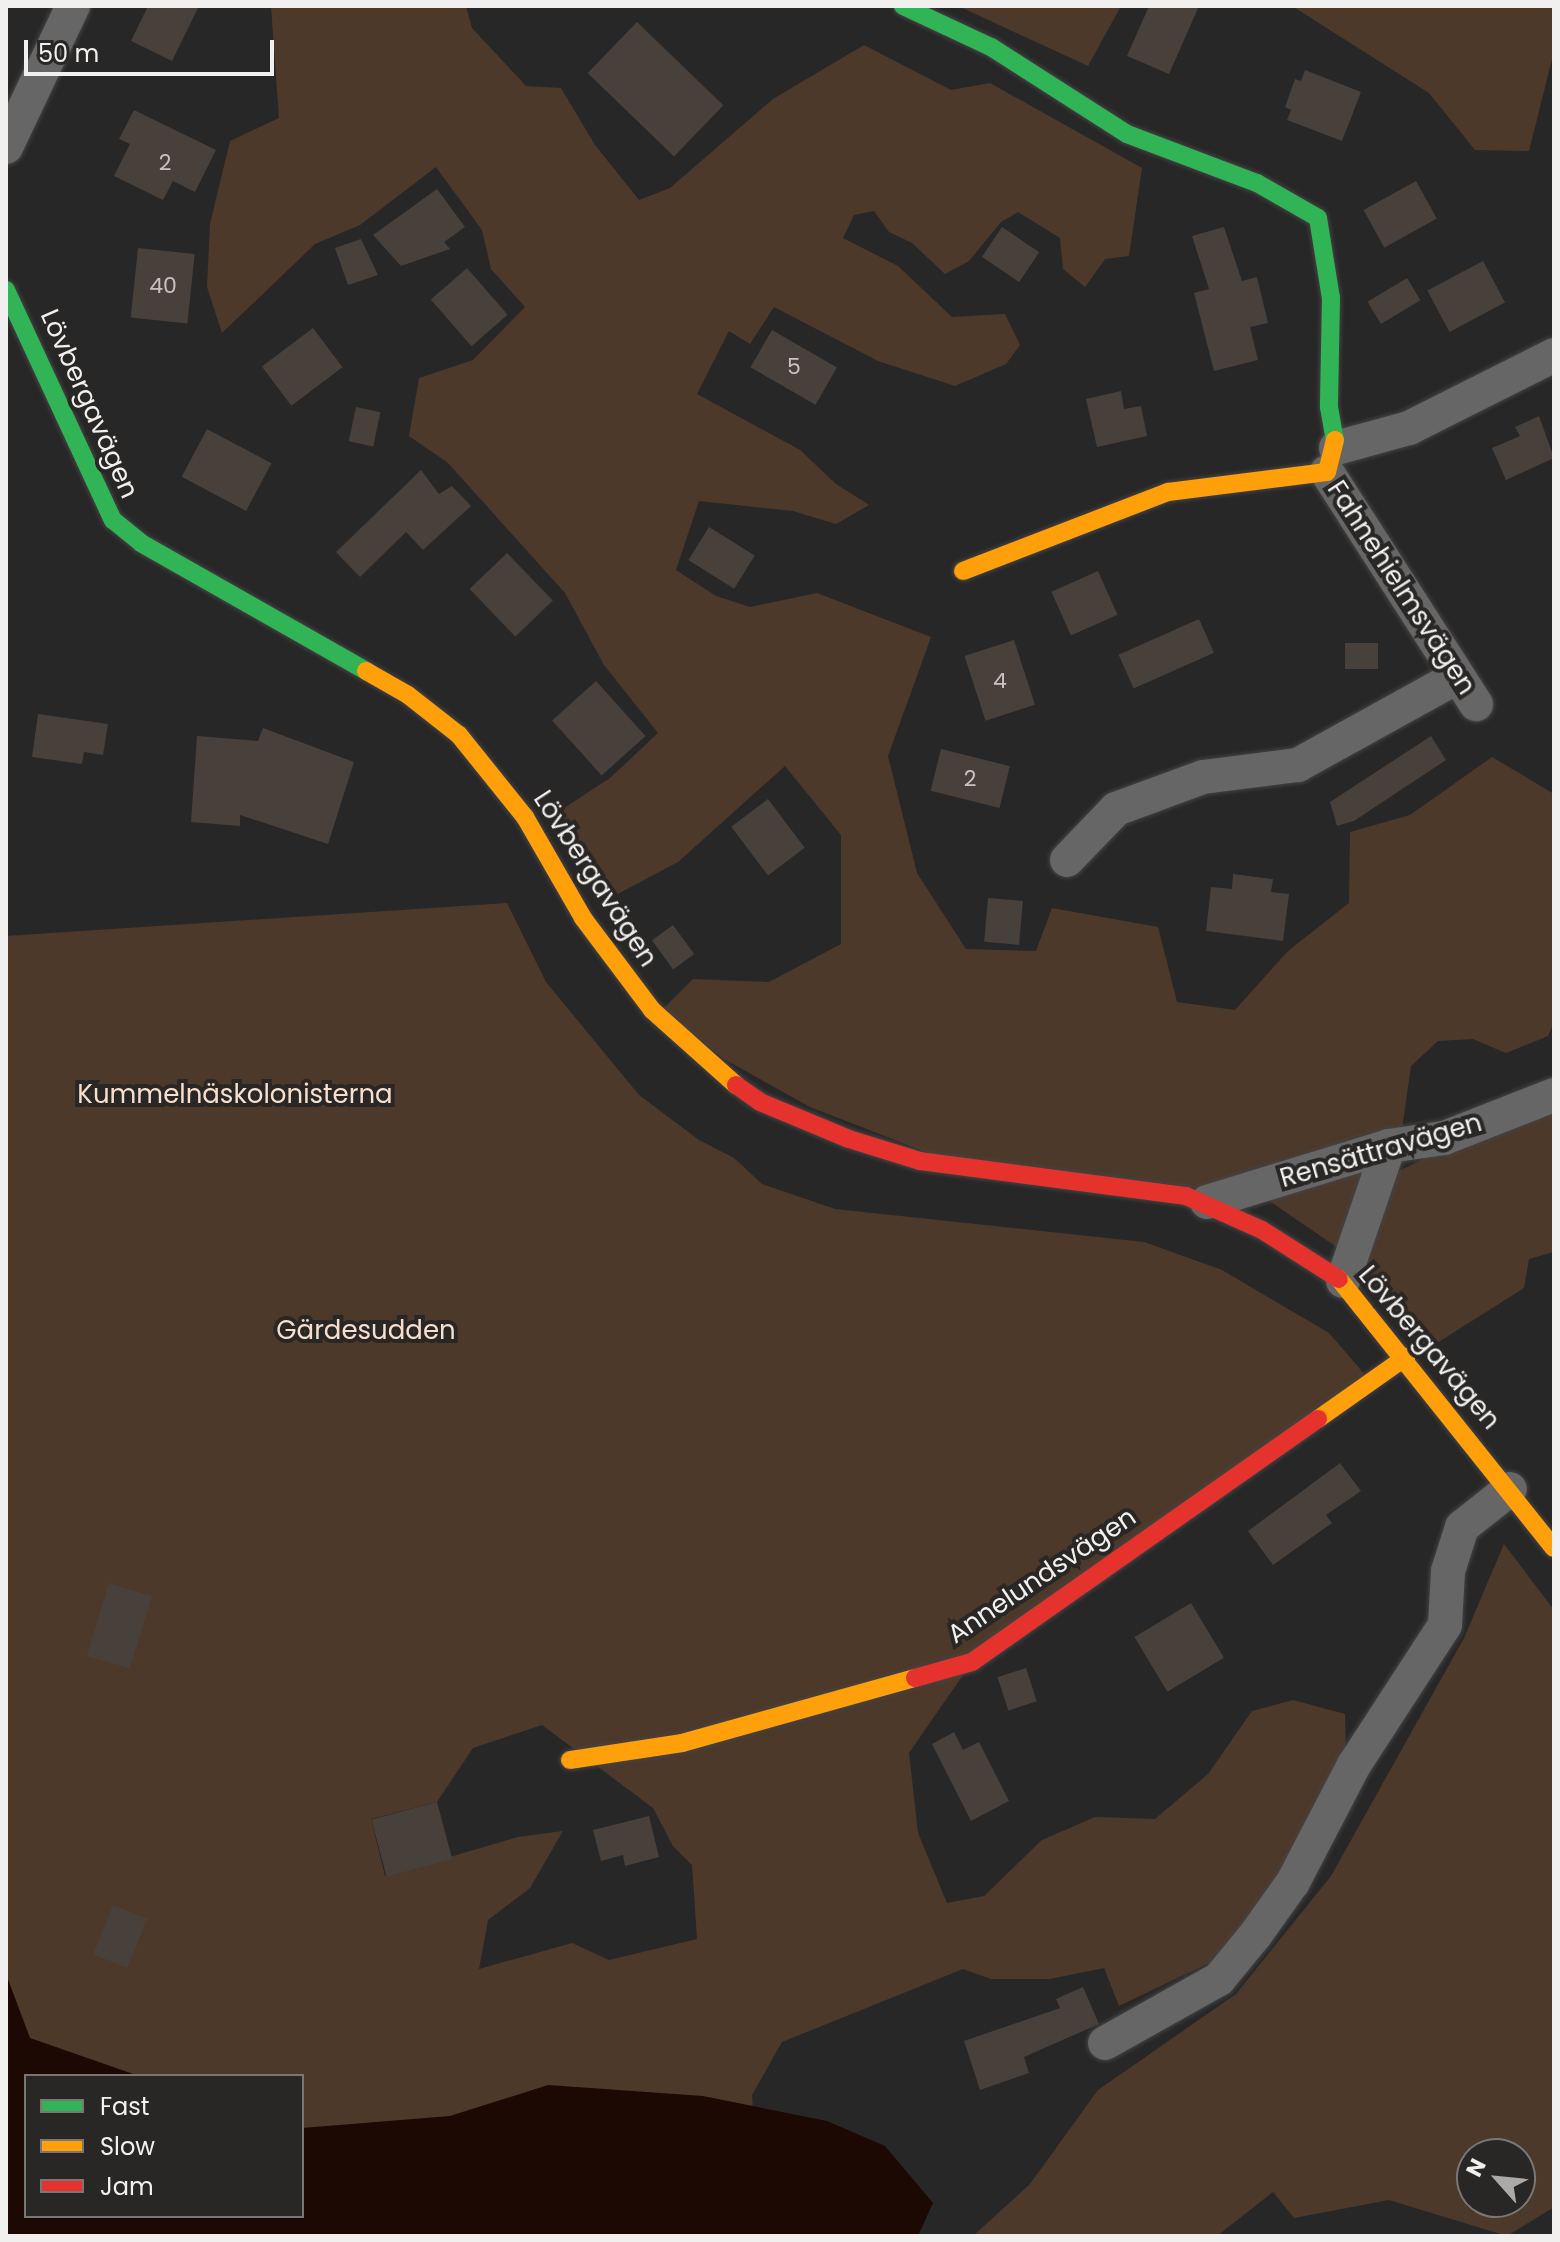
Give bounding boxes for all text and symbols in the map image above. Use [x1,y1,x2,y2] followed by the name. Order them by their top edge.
[28,24,278,74] scale bar
[38,37,99,70] text: 50 m
[159,150,171,176] house number: 2
[149,273,177,299] house number: 40
[33,305,145,503] street label: Lövbergavägen
[787,354,801,380] house number: 5
[1320,475,1482,701] street label: Fahnehielmsvägen
[993,668,1007,694] house number: 4
[964,766,976,792] house number: 2
[526,785,664,973] street label: Lövbergavägen
[77,1079,393,1111] park label: Kummelnäskolonisterna
[1277,1107,1485,1195] street label: Rensättravägen
[1352,1260,1506,1436] street label: Lövbergavägen
[276,1315,456,1347] park label: Gärdesudden
[942,1501,1142,1651] street label: Annelundsvägen
[24,2074,304,2218] legend
[100,2090,150,2123] text: Fast
[100,2130,155,2163] text: Slow
[1456,2138,1536,2218] north arrow
[1458,2153,1494,2182] text: N
[100,2170,154,2203] text: Jam

